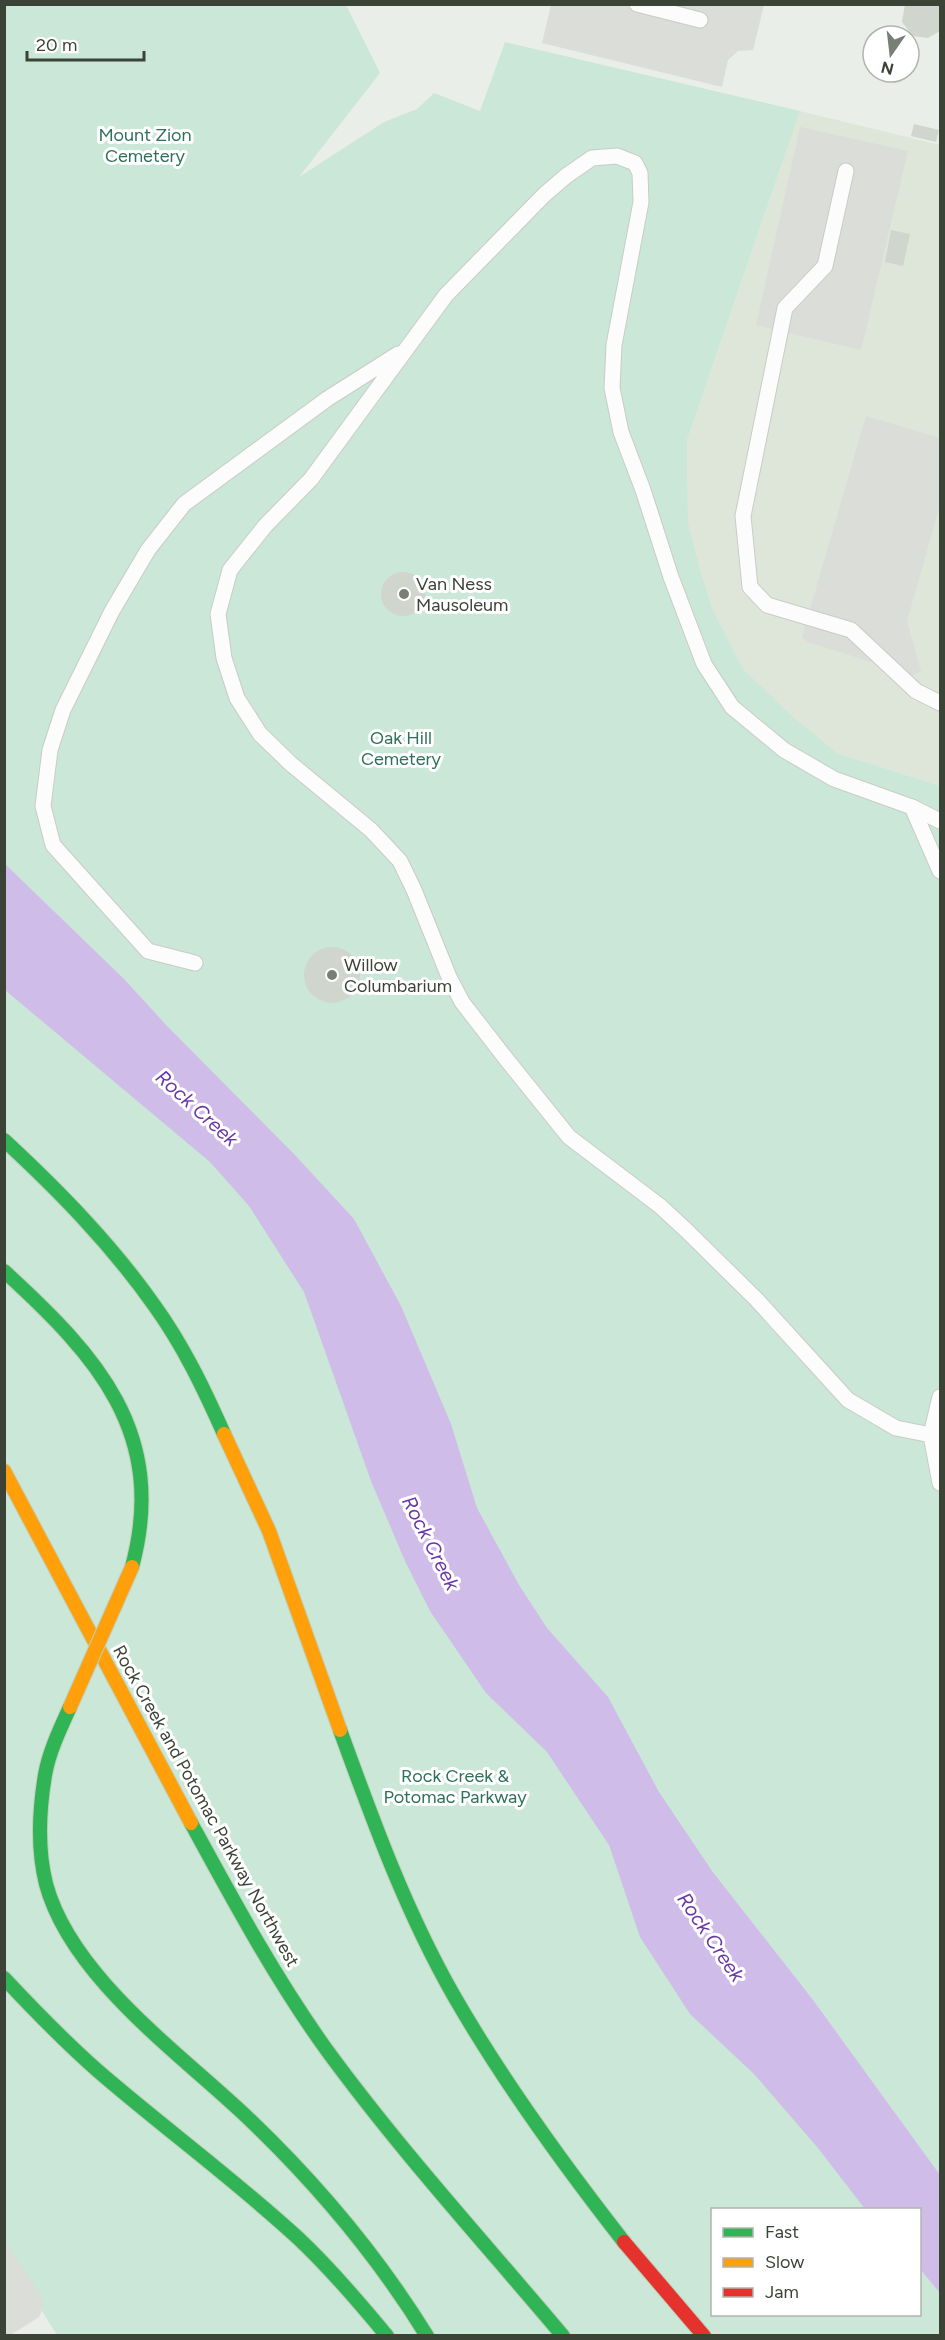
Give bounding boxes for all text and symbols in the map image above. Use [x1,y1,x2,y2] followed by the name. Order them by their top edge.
[27,24,144,62] scale bar
[861,24,921,84] north arrow
[36,34,77,56] text: 20 m
[879,57,896,79] text: N
[98,124,192,167] park label: Mount Zion Cemetery
[416,573,508,616] place label: Van Ness Mausoleum
[397,587,411,601] marker: Van Ness Mausoleum
[361,727,442,770] park label: Oak Hill Cemetery
[344,954,452,997] place label: Willow Columbarium
[325,968,339,982] marker: Willow Columbarium
[151,1065,244,1152] water label: Rock Creek
[397,1492,466,1595] water label: Rock Creek
[108,1641,304,1971] street label: Rock Creek and Potomac Parkway Northwest
[383,1765,527,1808] park label: Rock Creek & Potomac Parkway
[672,1888,750,1987] water label: Rock Creek
[711,2208,921,2316] legend
[765,2221,799,2243] text: Fast
[765,2251,804,2273] text: Slow
[765,2281,799,2303] text: Jam

